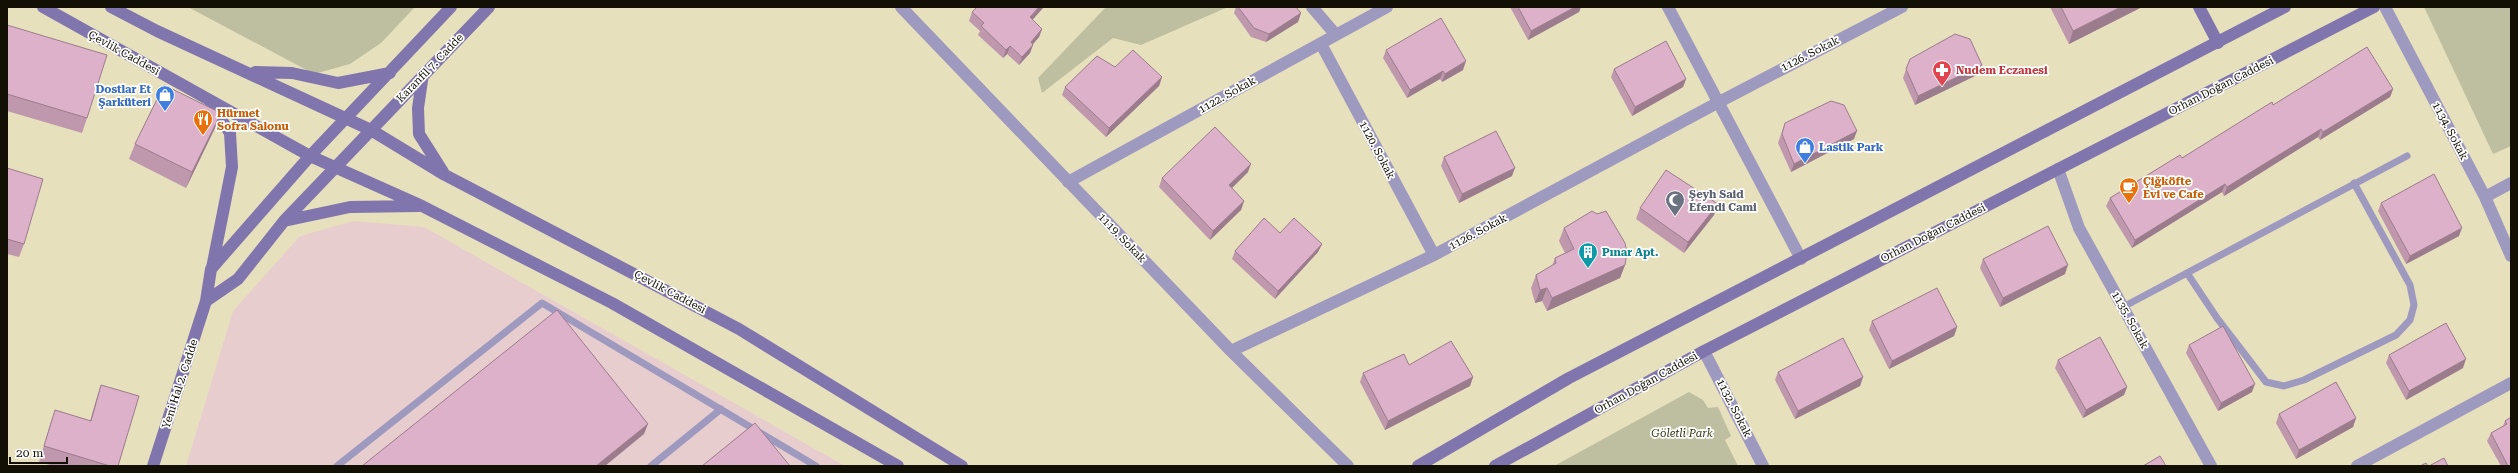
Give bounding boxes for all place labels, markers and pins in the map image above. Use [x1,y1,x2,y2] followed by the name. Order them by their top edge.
[1931,59,1953,87] pharmacy icon: Nudem Eczanesi
[1956,64,2048,77] place label: Nudem Eczanesi
[95,83,152,109] place label: Dostlar Et Şarküteri
[154,84,176,112] shop icon: Dostlar Et Şarküteri
[217,107,289,133] place label: Hürmet Sofra Salonu
[192,108,214,136] restaurant icon: Hürmet Sofra Salonu
[1794,136,1816,164] shop icon: Lastik Park
[1819,141,1884,154] place label: Lastik Park
[2143,175,2204,201] place label: Çiğköfte Evi ve Cafe
[2118,176,2140,204] cafe icon: Çiğköfte Evi ve Cafe
[1689,188,1757,214] place label: Şeyh Said Efendi Cami
[1664,189,1686,217] mosque icon: Şeyh Said Efendi Cami
[1577,241,1599,269] building icon: Pınar Apt.
[1602,246,1658,259] place label: Pınar Apt.

